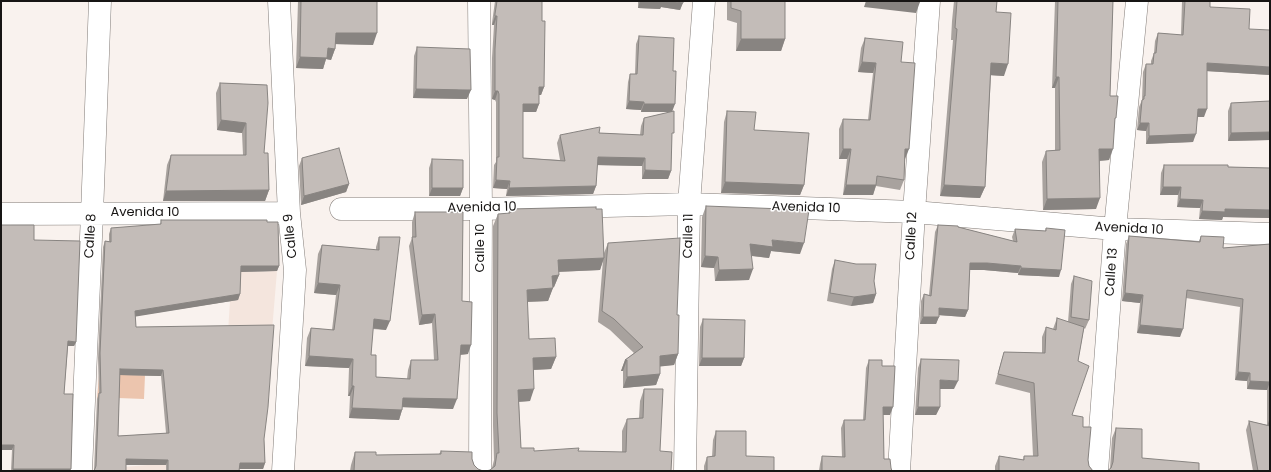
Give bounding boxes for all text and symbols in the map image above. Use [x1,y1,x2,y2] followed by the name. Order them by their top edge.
[771,199,841,217] street label: Avenida 10
[447,200,517,216] street label: Avenida 10
[110,205,180,221] street label: Avenida 10
[903,211,921,261] street label: Calle 12
[82,213,100,259] street label: Calle 8
[281,213,301,259] street label: Calle 9
[681,213,697,259] street label: Calle 11
[1094,219,1164,239] street label: Avenida 10
[473,223,489,273] street label: Calle 10
[1103,247,1121,297] street label: Calle 13

